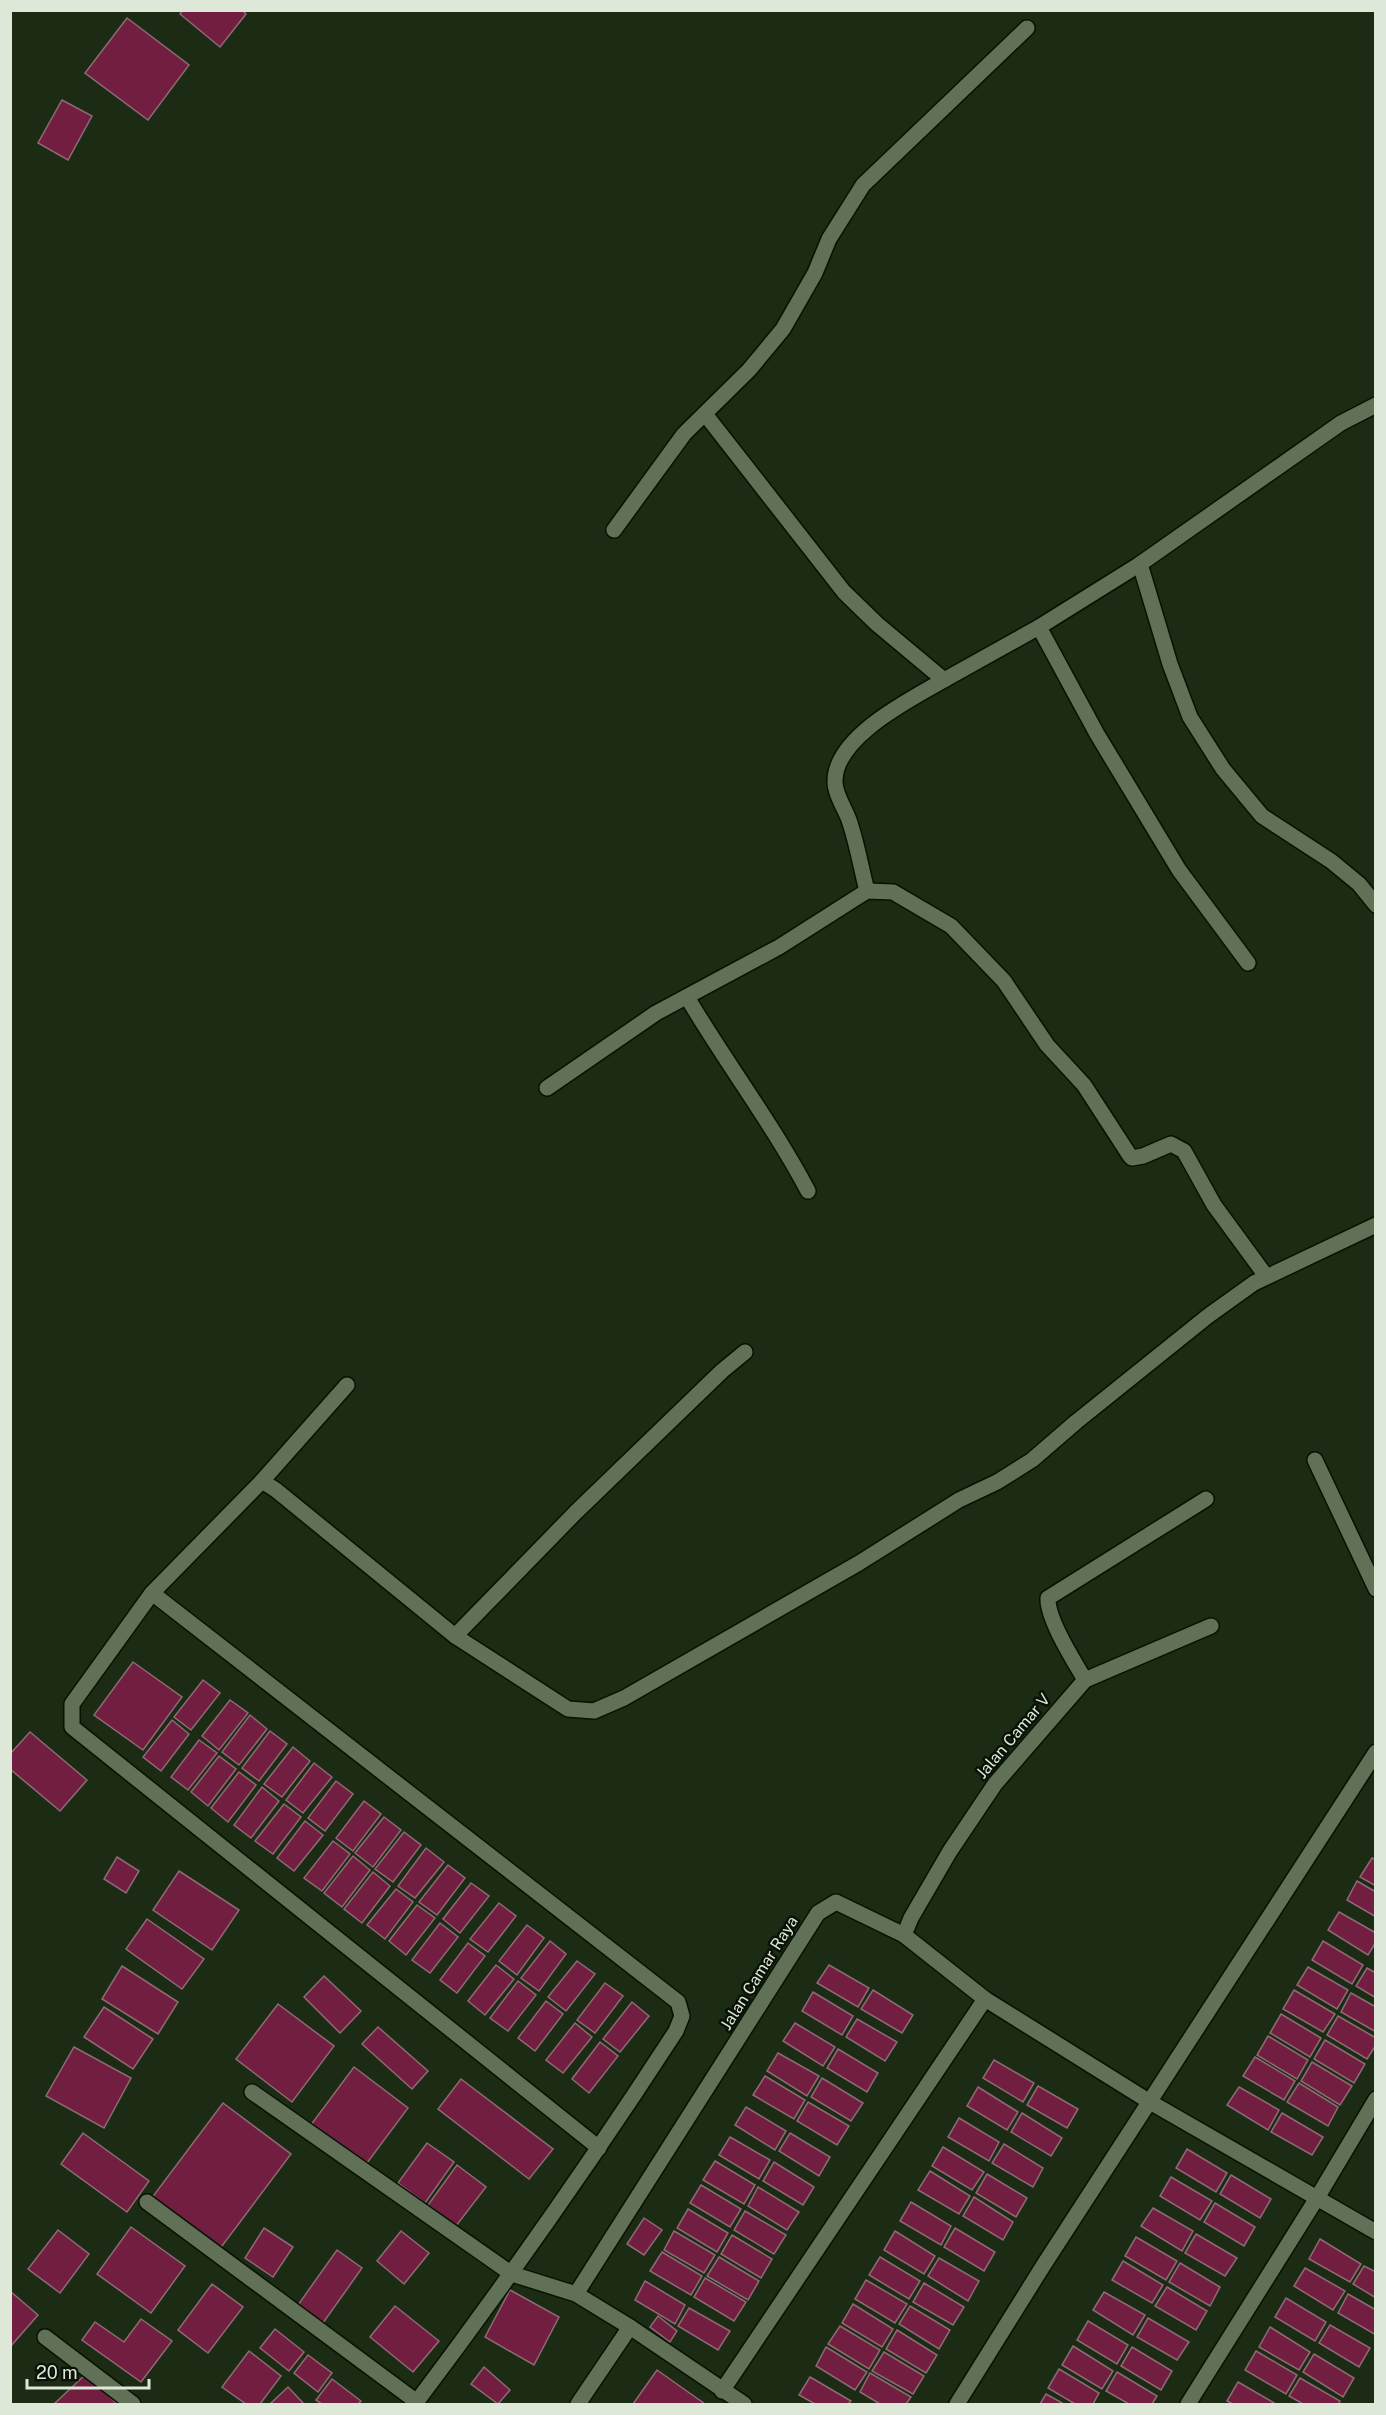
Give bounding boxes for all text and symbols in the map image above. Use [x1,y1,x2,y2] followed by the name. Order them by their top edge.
[972,1690,1054,1782] street label: Jalan Camar V
[716,1912,802,2034] street label: Jalan Camar Raya
[27,2352,148,2390] scale bar
[36,2362,78,2383] text: 20 m

